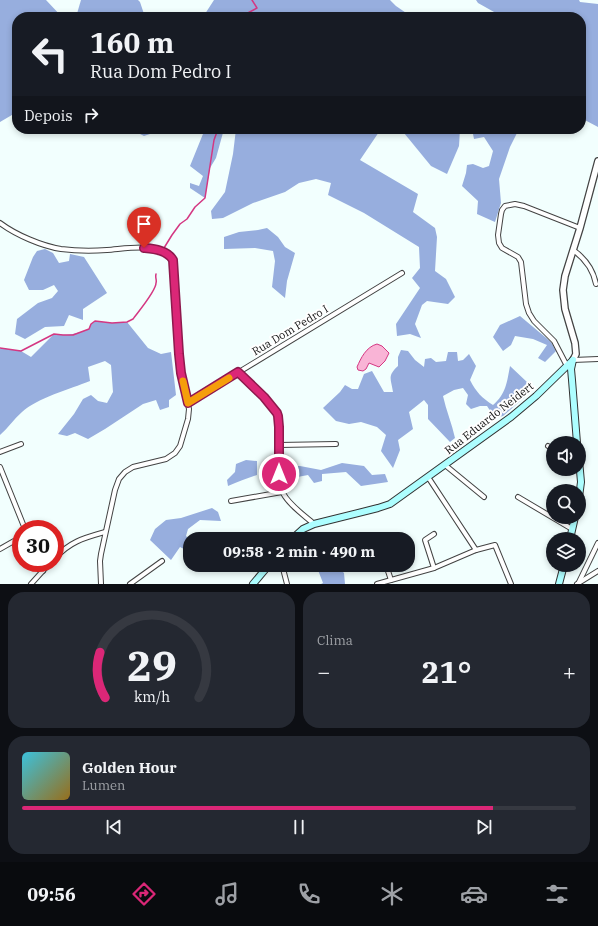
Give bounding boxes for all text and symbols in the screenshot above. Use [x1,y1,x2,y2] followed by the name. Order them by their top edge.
[90,24,174,61] text: 160 m
[24,28,76,80] icon: left
[90,60,232,83] text: Rua Dom Pedro I
[80,104,102,126] icon: right
[24,106,72,125] text: Depois
[127,207,161,248] pin
[133,213,155,235] icon: arrive
[249,302,331,358] street label: Rua Dom Pedro I
[442,379,536,457] street label: Rua Eduardo Neidert
[546,436,586,572] map controls
[546,436,586,476] button: sound
[258,453,300,495] position arrow
[546,484,586,524] button: search
[12,520,64,572] speed limit sign: 30
[546,532,586,572] button: layers
[223,542,375,561] text: 09:58 · 2 min · 490 m
[317,632,353,649] text: Clima
[127,638,176,692] text: 29
[421,652,472,691] text: 21°
[317,657,330,686] text: −
[563,657,576,686] text: +
[133,687,170,706] text: km/h
[82,758,177,777] text: Golden Hour
[82,777,125,794] text: Lumen
[103,816,125,838] icon: previous
[288,816,310,838] icon: pause
[473,816,495,838] icon: next
[130,880,158,908] icon: directions
[213,880,241,908] icon: music
[295,880,323,908] icon: phone
[378,880,406,908] icon: climate
[460,880,488,908] icon: car
[543,880,571,908] icon: filters
[27,883,76,906] text: 09:56

